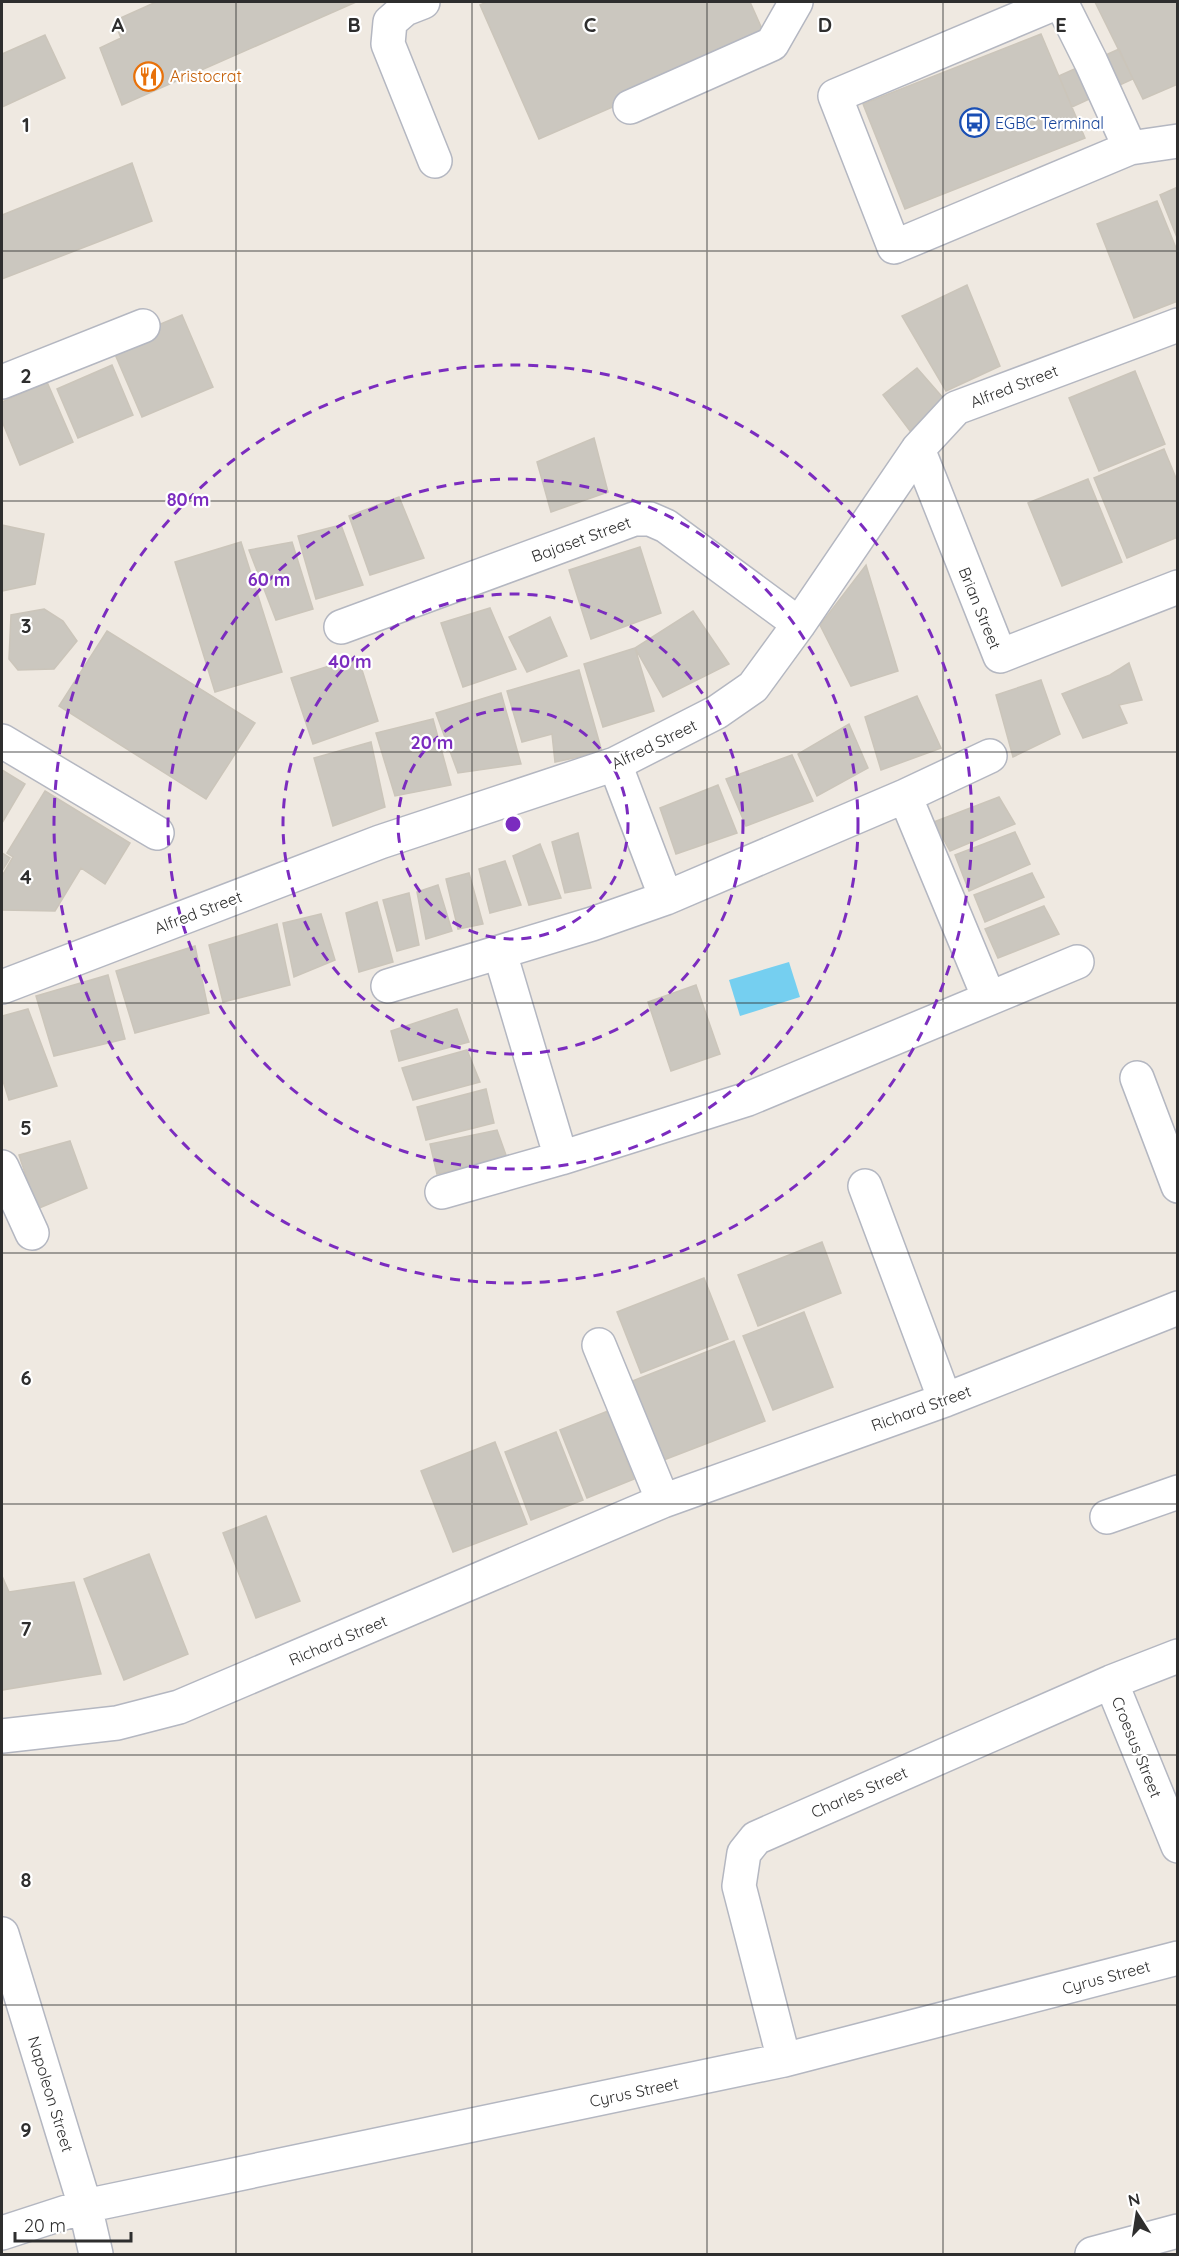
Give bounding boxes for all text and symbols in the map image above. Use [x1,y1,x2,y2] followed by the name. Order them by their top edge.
[112,12,125,37] text: A
[347,12,361,37] text: B
[584,12,597,37] text: C
[818,12,832,37] text: D
[1055,12,1067,37] text: E
[133,60,165,92] restaurant icon: Aristocrat
[170,66,242,86] place label: Aristocrat
[958,107,990,139] bus stop icon: EGBC Terminal
[22,112,30,137] text: 1
[995,113,1104,133] place label: EGBC Terminal
[967,360,1061,412] street label: Alfred Street
[20,363,32,388] text: 2
[167,488,209,511] text: 80 m
[529,512,633,566] street label: Bajaset Street
[954,564,1006,652] street label: Brian Street
[248,568,290,591] text: 60 m
[21,613,31,638] text: 3
[328,650,372,673] text: 40 m
[608,715,700,773] street label: Alfred Street
[411,731,453,754] text: 20 m
[503,814,523,834] centre of rings
[20,864,32,889] text: 4
[151,886,245,938] street label: Alfred Street
[20,1115,32,1140] text: 5
[20,1365,32,1390] text: 6
[868,1381,974,1435] street label: Richard Street
[286,1610,390,1670] street label: Richard Street
[21,1616,32,1641] text: 7
[1108,1694,1166,1800] street label: Croesus Street
[808,1762,910,1822] street label: Charles Street
[21,1867,32,1892] text: 8
[1060,1956,1152,1998] street label: Cyrus Street
[24,2034,78,2154] street label: Napoleon Street
[588,2073,680,2111] street label: Cyrus Street
[20,2117,32,2142] text: 9
[1107,2184,1167,2244] north arrow
[1126,2188,1142,2210] text: N
[15,2205,130,2243] scale bar
[24,2214,66,2237] text: 20 m

